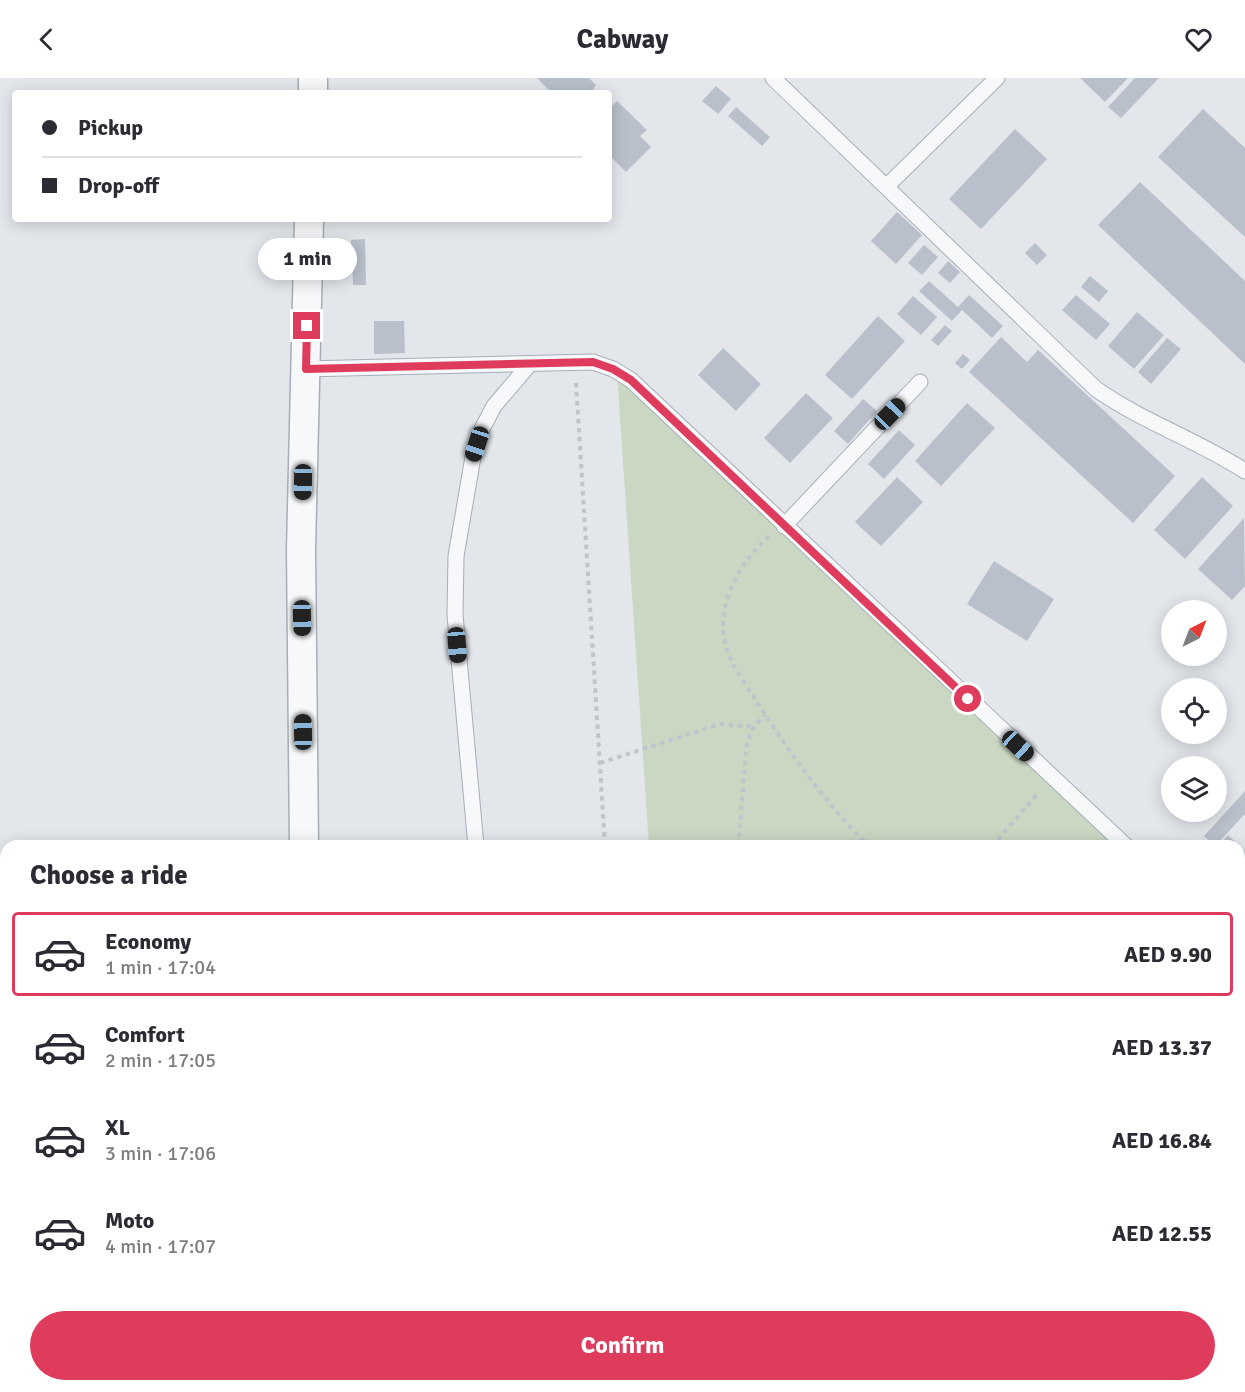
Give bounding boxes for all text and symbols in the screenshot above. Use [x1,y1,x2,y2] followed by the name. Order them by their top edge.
[30,23,63,56] icon: back
[577,23,668,56] text: Cabway
[1182,23,1215,56] icon: heart
[78,114,143,141] text: Pickup
[78,172,159,199] text: Drop-off
[258,239,356,281] callout: 1 min
[283,246,332,271] text: 1 min
[293,312,320,339] route end
[871,395,909,433] car
[463,424,491,464] car
[294,464,312,500] car
[293,600,311,636] car
[1161,600,1227,666] north arrow
[1161,600,1227,822] map controls
[446,626,468,664] car
[1161,678,1227,744] button: locate
[954,685,981,712] route start
[294,714,312,750] car
[999,727,1037,765] car
[1161,756,1227,822] button: layers
[30,859,188,892] text: Choose a ride
[33,927,87,981] icon: car
[105,928,191,955] text: Economy
[1124,941,1212,968] text: AED 9.90
[105,955,216,980] text: 1 min · 17:04
[33,1020,87,1074] icon: car
[105,1021,185,1048] text: Comfort
[1112,1034,1212,1061] text: AED 13.37
[105,1048,216,1073] text: 2 min · 17:05
[33,1113,87,1167] icon: car
[105,1114,130,1141] text: XL
[1112,1127,1212,1154] text: AED 16.84
[105,1141,216,1166] text: 3 min · 17:06
[33,1206,87,1260] icon: car
[105,1207,154,1234] text: Moto
[1112,1220,1212,1247] text: AED 12.55
[105,1234,216,1259] text: 4 min · 17:07
[30,1311,1215,1380] button: Confirm

